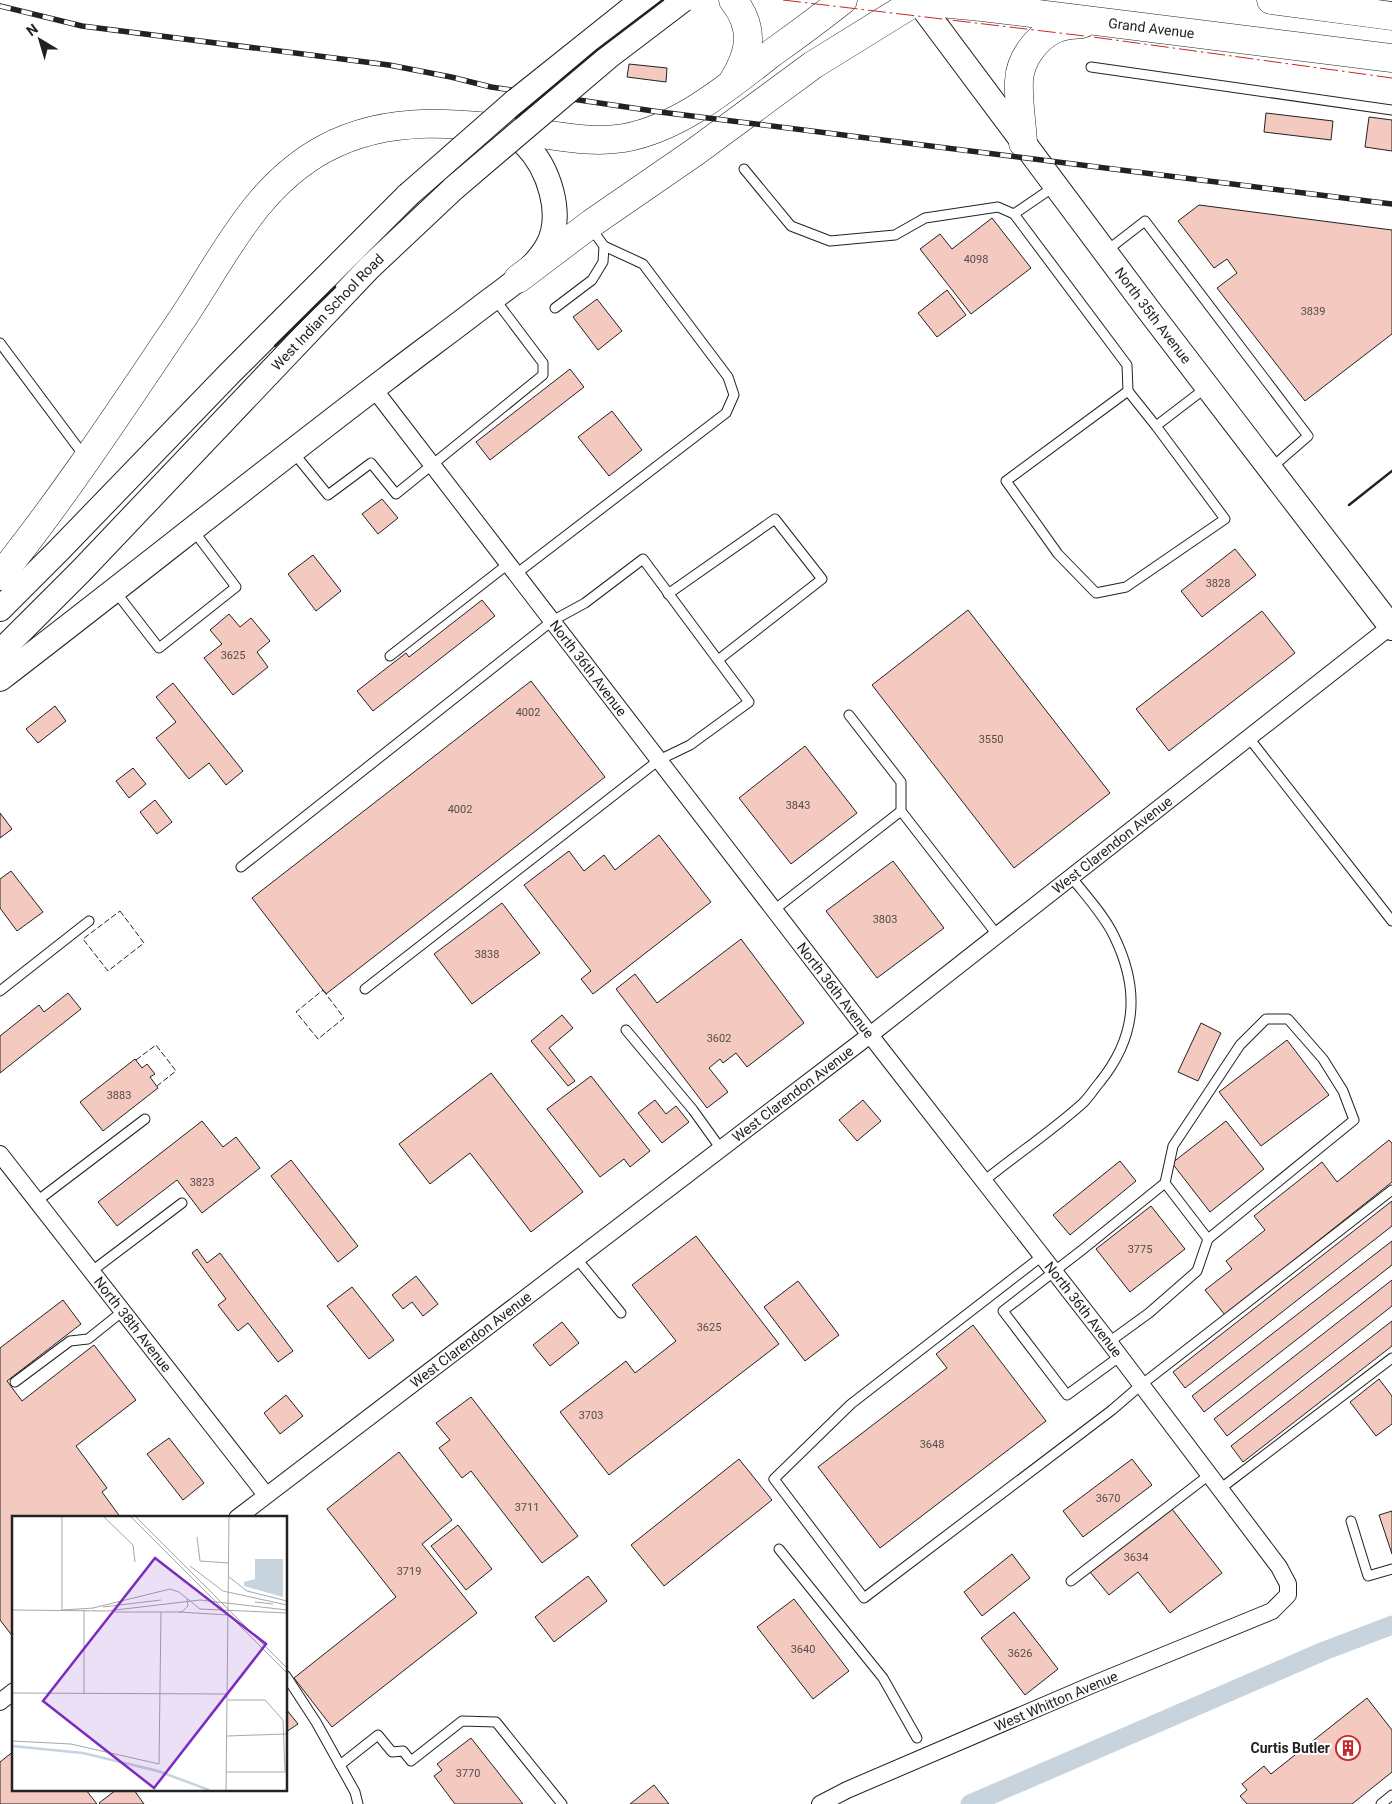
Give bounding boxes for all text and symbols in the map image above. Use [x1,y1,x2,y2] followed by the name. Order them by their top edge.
[15,15,65,65] north arrow
[1107,15,1195,41] street label: Grand Avenue
[23,20,41,39] text: N
[268,251,387,374] street label: West Indian School Road
[964,253,988,266] house number: 4098
[1112,264,1195,367] street label: North 35th Avenue
[1301,305,1325,318] house number: 3839
[1206,577,1230,590] house number: 3828
[547,617,630,719] street label: North 36th Avenue
[221,649,245,662] house number: 3625
[516,706,540,719] house number: 4002
[979,733,1003,746] house number: 3550
[1049,793,1175,897] street label: West Clarendon Avenue
[786,799,810,812] house number: 3843
[448,803,472,816] house number: 4002
[873,913,897,926] house number: 3803
[794,939,877,1041] street label: North 36th Avenue
[475,948,499,961] house number: 3838
[707,1032,731,1045] house number: 3602
[729,1043,856,1145] street label: West Clarendon Avenue
[107,1089,131,1102] house number: 3883
[190,1176,214,1189] house number: 3823
[1128,1243,1152,1256] house number: 3775
[1041,1258,1125,1360] street label: North 36th Avenue
[91,1274,175,1375] street label: North 38th Avenue
[407,1288,534,1391] street label: West Clarendon Avenue
[697,1321,721,1334] house number: 3625
[579,1409,603,1422] house number: 3703
[920,1438,944,1451] house number: 3648
[1096,1492,1120,1505] house number: 3670
[515,1501,539,1514] house number: 3711
[12,1516,288,1792] inset map
[1124,1551,1148,1564] house number: 3634
[397,1565,421,1578] house number: 3719
[791,1643,815,1656] house number: 3640
[1008,1647,1032,1660] house number: 3626
[992,1668,1120,1734] street label: West Whitton Avenue
[1335,1735,1361,1761] building icon: Curtis Butler
[1251,1740,1330,1756] place label: Curtis Butler
[456,1767,480,1780] house number: 3770

